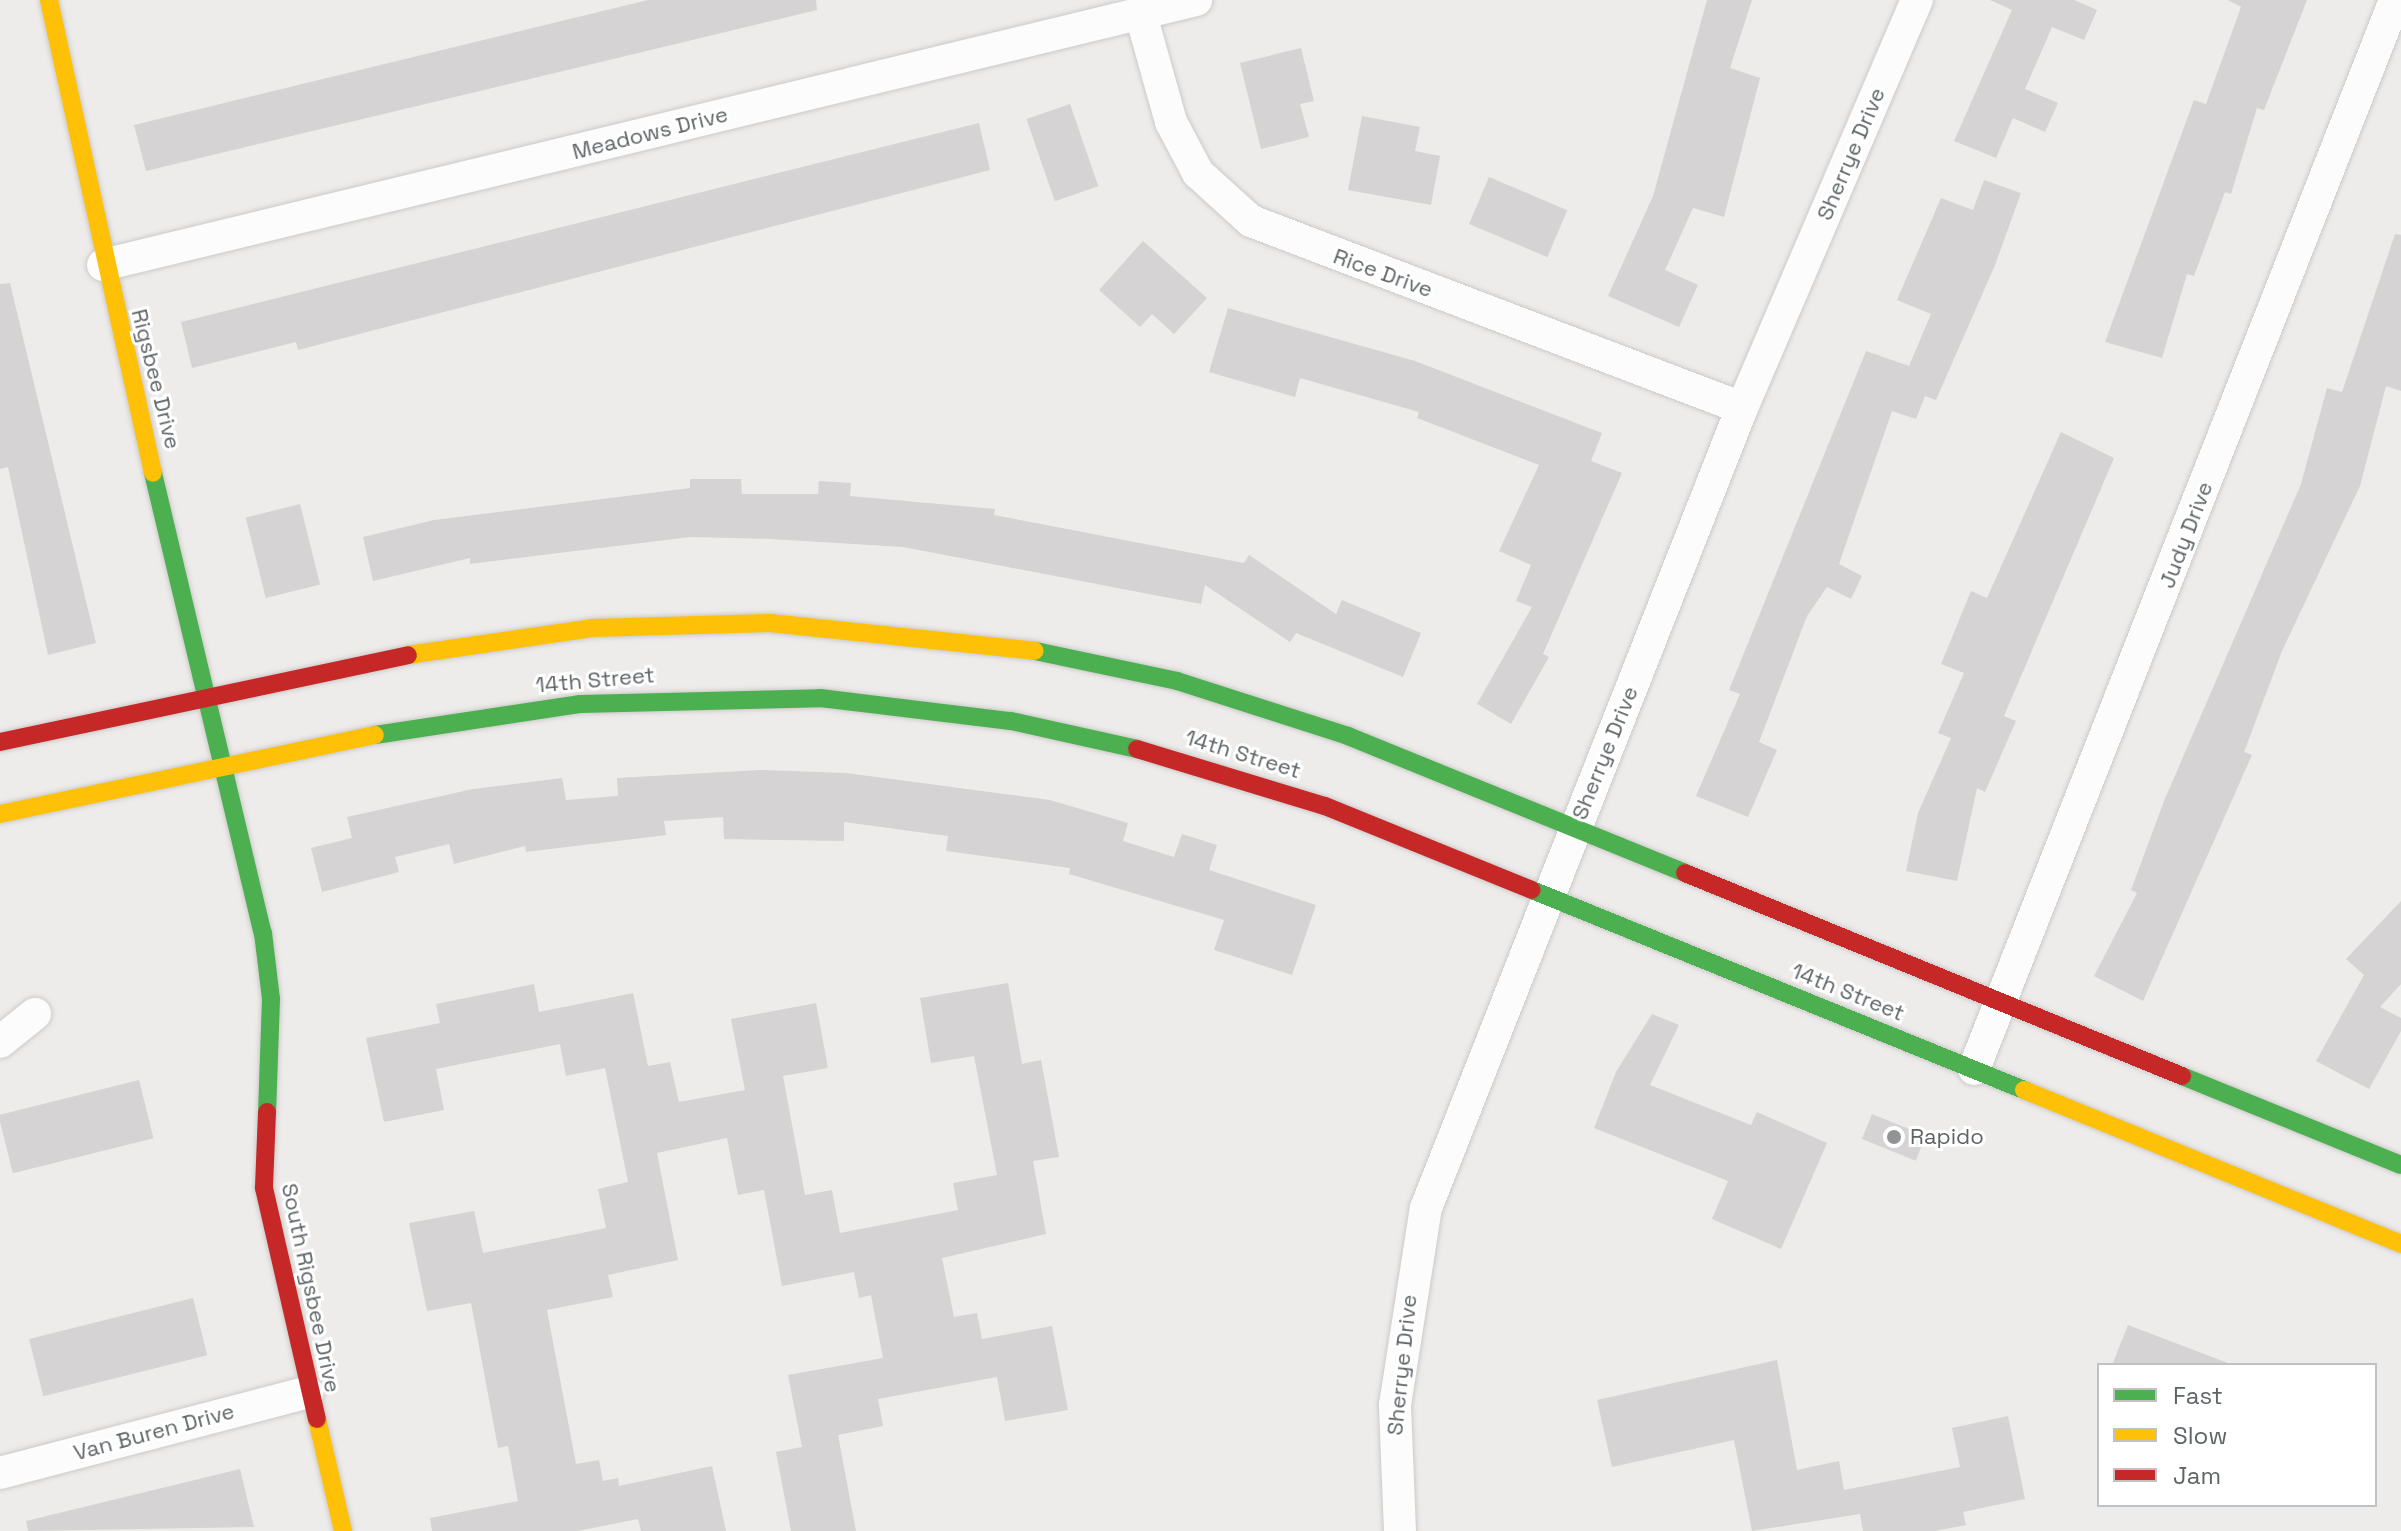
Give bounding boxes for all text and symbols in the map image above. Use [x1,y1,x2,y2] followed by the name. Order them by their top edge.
[1811,84,1891,224] street label: Sherrye Drive
[569,101,731,165] street label: Meadows Drive
[1330,243,1436,303] street label: Rice Drive
[126,306,186,452] street label: Rigsbee Drive
[2154,478,2218,592] street label: Judy Drive
[534,662,656,698] street label: 14th Street
[1566,682,1644,824] street label: Sherrye Drive
[1182,724,1304,784] street label: 14th Street
[1788,957,1908,1027] street label: 14th Street
[1910,1124,1984,1150] place label: Rapido
[1885,1128,1903,1146] marker: Rapido
[276,1181,346,1395] street label: South Rigsbee Drive
[1381,1293,1423,1437] street label: Sherrye Drive
[2097,1363,2377,1507] legend
[2173,1380,2223,1411] text: Fast
[71,1398,237,1466] street label: Van Buren Drive
[2173,1420,2227,1451] text: Slow
[2173,1460,2221,1491] text: Jam

